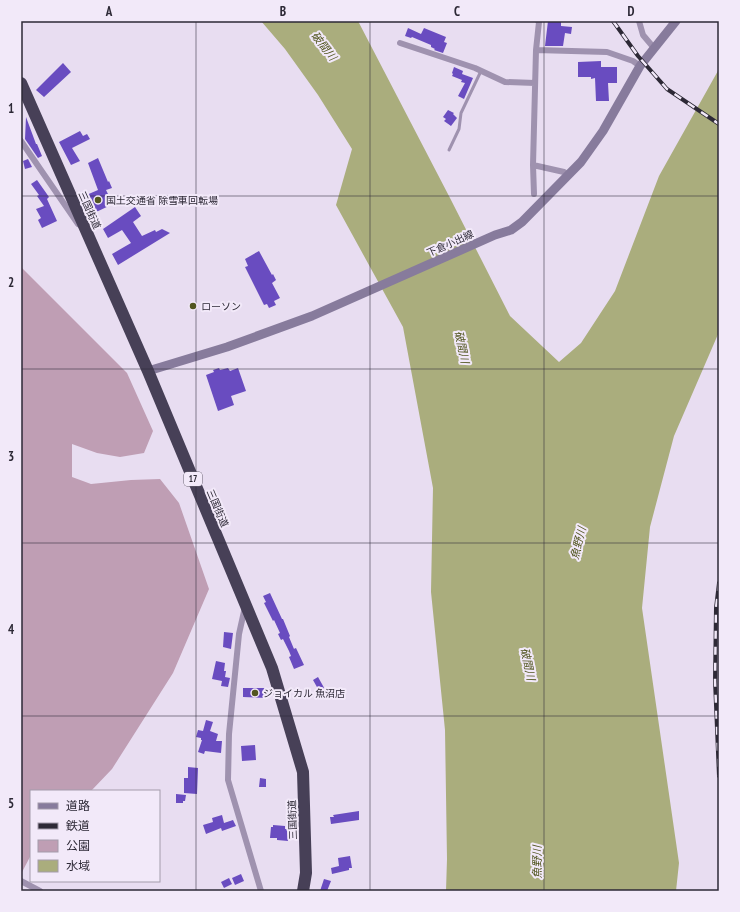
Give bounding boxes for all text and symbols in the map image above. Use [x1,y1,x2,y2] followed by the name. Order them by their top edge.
[105,3,113,20] text: A
[280,3,286,20] text: B
[454,3,460,20] text: C
[628,3,635,20] text: D
[308,29,340,64] water label: 破間川
[8,100,14,117] text: 1
[75,189,104,231] street label: 三国街道
[106,194,218,207] place label: 国土交通省 除雪車回転場
[93,195,103,205] marker: 国土交通省 除雪車回転場
[425,227,476,260] street label: 下倉小出線
[8,274,14,291] text: 2
[201,300,241,313] place label: ローソン
[188,301,198,311] marker: ローソン
[452,329,472,366] water label: 破間川
[8,448,14,465] text: 3
[184,472,202,486] road number: 17
[204,487,231,529] street label: 三国街道
[567,524,589,561] water label: 魚野川
[8,621,15,638] text: 4
[518,646,538,683] water label: 破間川
[263,687,345,700] place label: ジョイカル 魚沼店
[250,688,260,698] marker: ジョイカル 魚沼店
[30,790,160,882] legend
[8,795,14,812] text: 5
[66,798,90,813] text: 道路
[285,800,300,840] street label: 三国街道
[66,818,90,833] text: 鉄道
[66,838,90,853] text: 公園
[530,845,544,879] water label: 魚野川
[66,858,90,873] text: 水域

